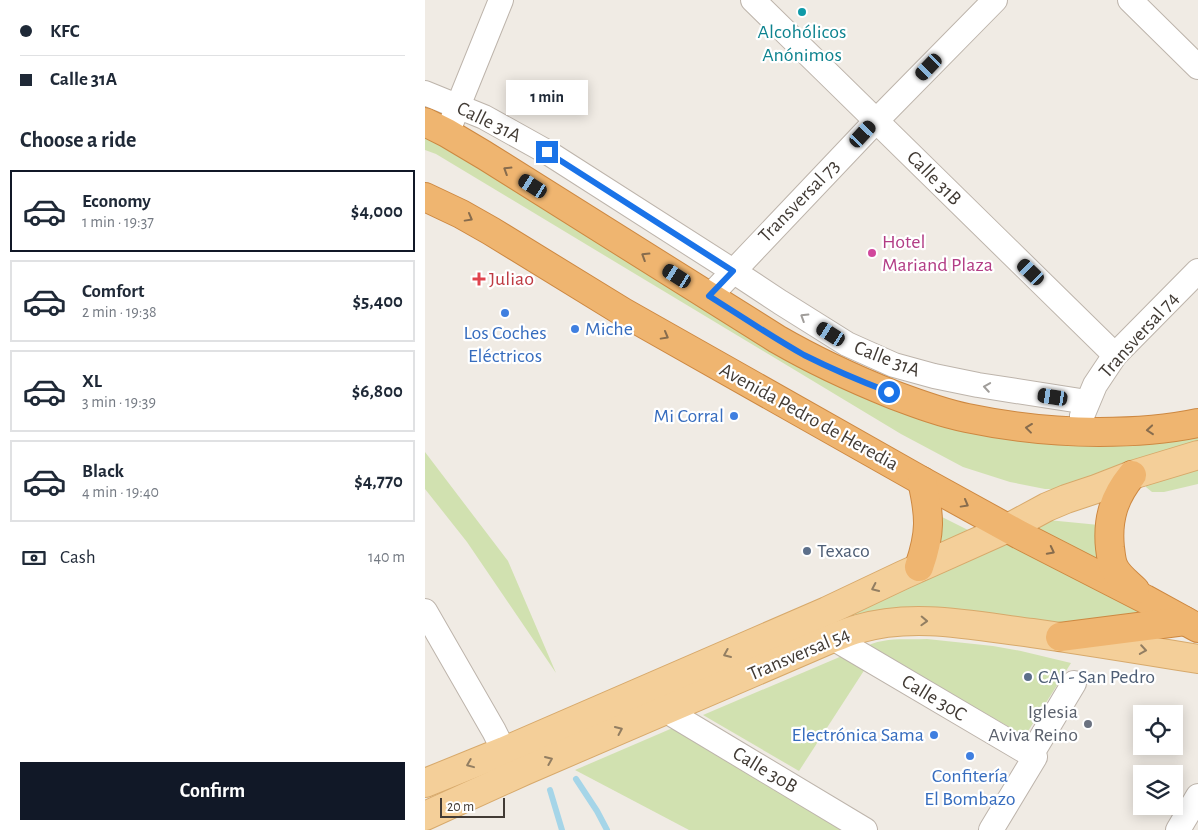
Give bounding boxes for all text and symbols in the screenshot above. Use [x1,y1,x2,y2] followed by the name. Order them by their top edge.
[796,6,808,18] marker: Alcohólicos Anónimos
[50,22,80,41] text: KFC
[758,22,846,65] place label: Alcohólicos Anónimos
[913,51,944,83] car
[50,70,117,89] text: Calle 31A
[506,80,588,114] callout: 1 min
[530,89,564,105] text: 1 min
[454,98,525,146] street label: Calle 31A
[847,118,878,150] car
[20,129,136,151] text: Choose a ride
[536,141,558,163] route end
[903,147,965,209] street label: Calle 31B
[755,156,843,246] street label: Transversal 73
[504,166,513,176] one-way arrow
[516,172,549,200] car
[22,189,67,234] icon: car
[82,192,151,211] text: Economy
[351,202,403,221] text: $4,000
[463,212,472,222] one-way arrow
[82,214,154,230] text: 1 min · 19:37
[882,232,993,275] place label: Hotel Mariand Plaza
[866,247,878,259] marker: Hotel Mariand Plaza
[641,253,650,262] one-way arrow
[1014,256,1047,288] car
[660,262,693,290] car
[489,269,534,289] place label: Juliao
[473,273,485,285] marker: Juliao
[22,279,67,324] icon: car
[82,282,144,301] text: Comfort
[1095,288,1183,382] street label: Transversal 74
[353,292,403,311] text: $5,400
[82,304,157,320] text: 2 min · 19:38
[499,307,511,319] marker: Los Coches Eléctricos
[800,314,809,324] one-way arrow
[585,319,633,339] place label: Miche
[814,320,847,348] car
[463,323,547,366] place label: Los Coches Eléctricos
[569,323,581,335] marker: Miche
[660,330,669,340] one-way arrow
[851,337,923,381] street label: Calle 31A
[716,360,902,474] street label: Avenida Pedro de Heredia
[22,369,67,414] icon: car
[82,372,102,391] text: XL
[878,381,900,403] route start
[352,382,403,401] text: $6,800
[983,382,991,392] one-way arrow
[1037,387,1068,407] car
[82,394,156,410] text: 3 min · 19:39
[654,406,724,426] place label: Mi Corral
[728,410,740,422] marker: Mi Corral
[1024,423,1032,434] one-way arrow
[1145,424,1153,435] one-way arrow
[22,459,67,504] icon: car
[82,462,124,481] text: Black
[354,472,403,491] text: $4,770
[82,484,159,500] text: 4 min · 19:40
[959,498,968,508] one-way arrow
[817,541,870,561] place label: Texaco
[20,544,48,572] icon: cash
[801,545,813,557] marker: Texaco
[1046,545,1055,555] one-way arrow
[60,548,96,567] text: Cash
[368,549,405,565] text: 140 m
[871,581,880,592] one-way arrow
[920,616,928,627] one-way arrow
[745,624,853,684] street label: Transversal 54
[1139,645,1147,655] one-way arrow
[723,647,732,658] one-way arrow
[1038,667,1155,687] place label: CAI - San Pedro
[898,671,970,725] street label: Calle 30C
[1022,671,1034,683] marker: CAI - San Pedro
[988,702,1078,745] place label: Iglesia Aviva Reino
[1133,705,1183,815] map controls
[1133,705,1183,755] button: locate
[1082,718,1094,730] marker: Iglesia Aviva Reino
[792,725,924,745] place label: Electrónica Sama
[614,726,623,737] one-way arrow
[928,729,940,741] marker: Electrónica Sama
[729,743,801,797] street label: Calle 30B
[964,750,976,762] marker: Confitería El Bombazo
[544,756,553,767] one-way arrow
[466,758,475,769] one-way arrow
[20,762,405,820] button: Confirm
[1133,765,1183,815] button: layers
[924,766,1016,809] place label: Confitería El Bombazo
[440,795,505,818] scale bar
[447,800,474,814] text: 20 m

